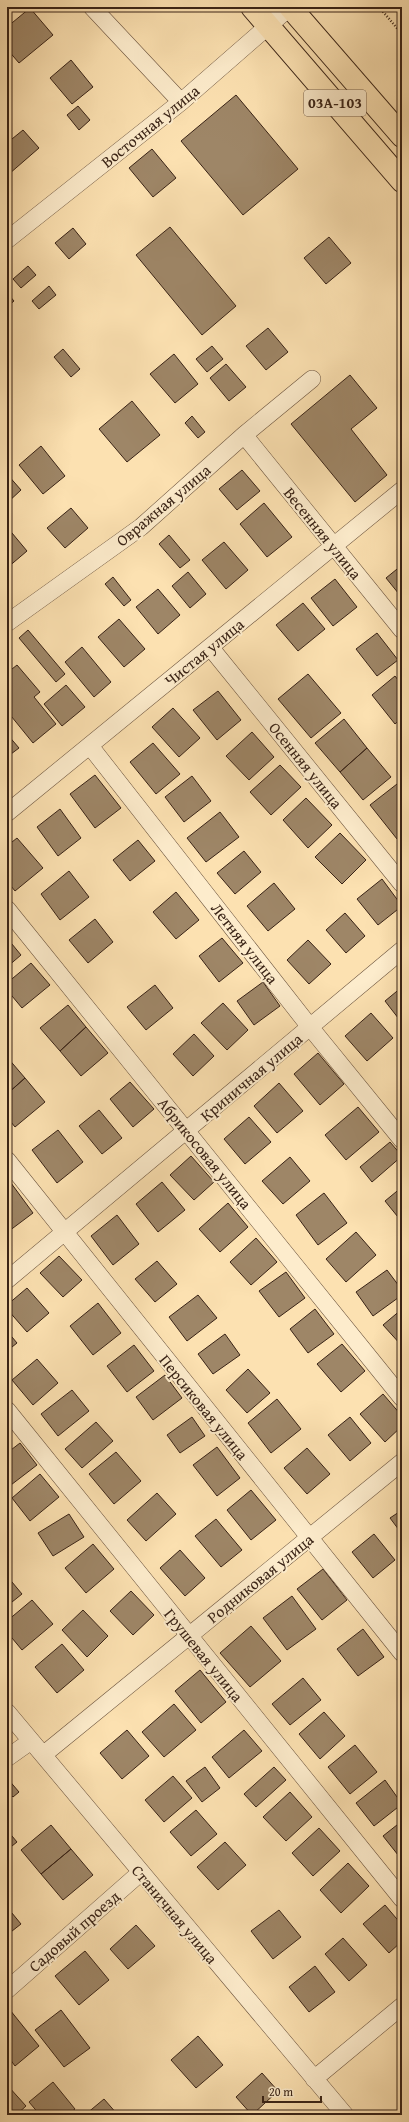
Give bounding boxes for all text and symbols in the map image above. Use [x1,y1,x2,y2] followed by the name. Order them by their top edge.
[96,79,205,173] street label: Восточная улица
[304,90,366,116] road number: 03А-103
[110,458,216,552] street label: Овражная улица
[278,482,368,585] street label: Весенняя улица
[159,612,249,692] street label: Чистая улица
[263,716,349,814] street label: Осенняя улица
[206,897,285,989] street label: Летняя улица
[195,1027,308,1127] street label: Криничная улица
[152,1092,258,1215] street label: Абрикосовая улица
[154,1349,254,1465] street label: Персиковая улица
[202,1527,319,1629] street label: Родниковая улица
[159,1603,250,1707] street label: Грушевая улица
[126,1859,224,1969] street label: Станичная улица
[23,1884,125,1978] street label: Садовый проезд
[263,2078,321,2104] scale bar
[269,2083,293,2100] text: 20 m

